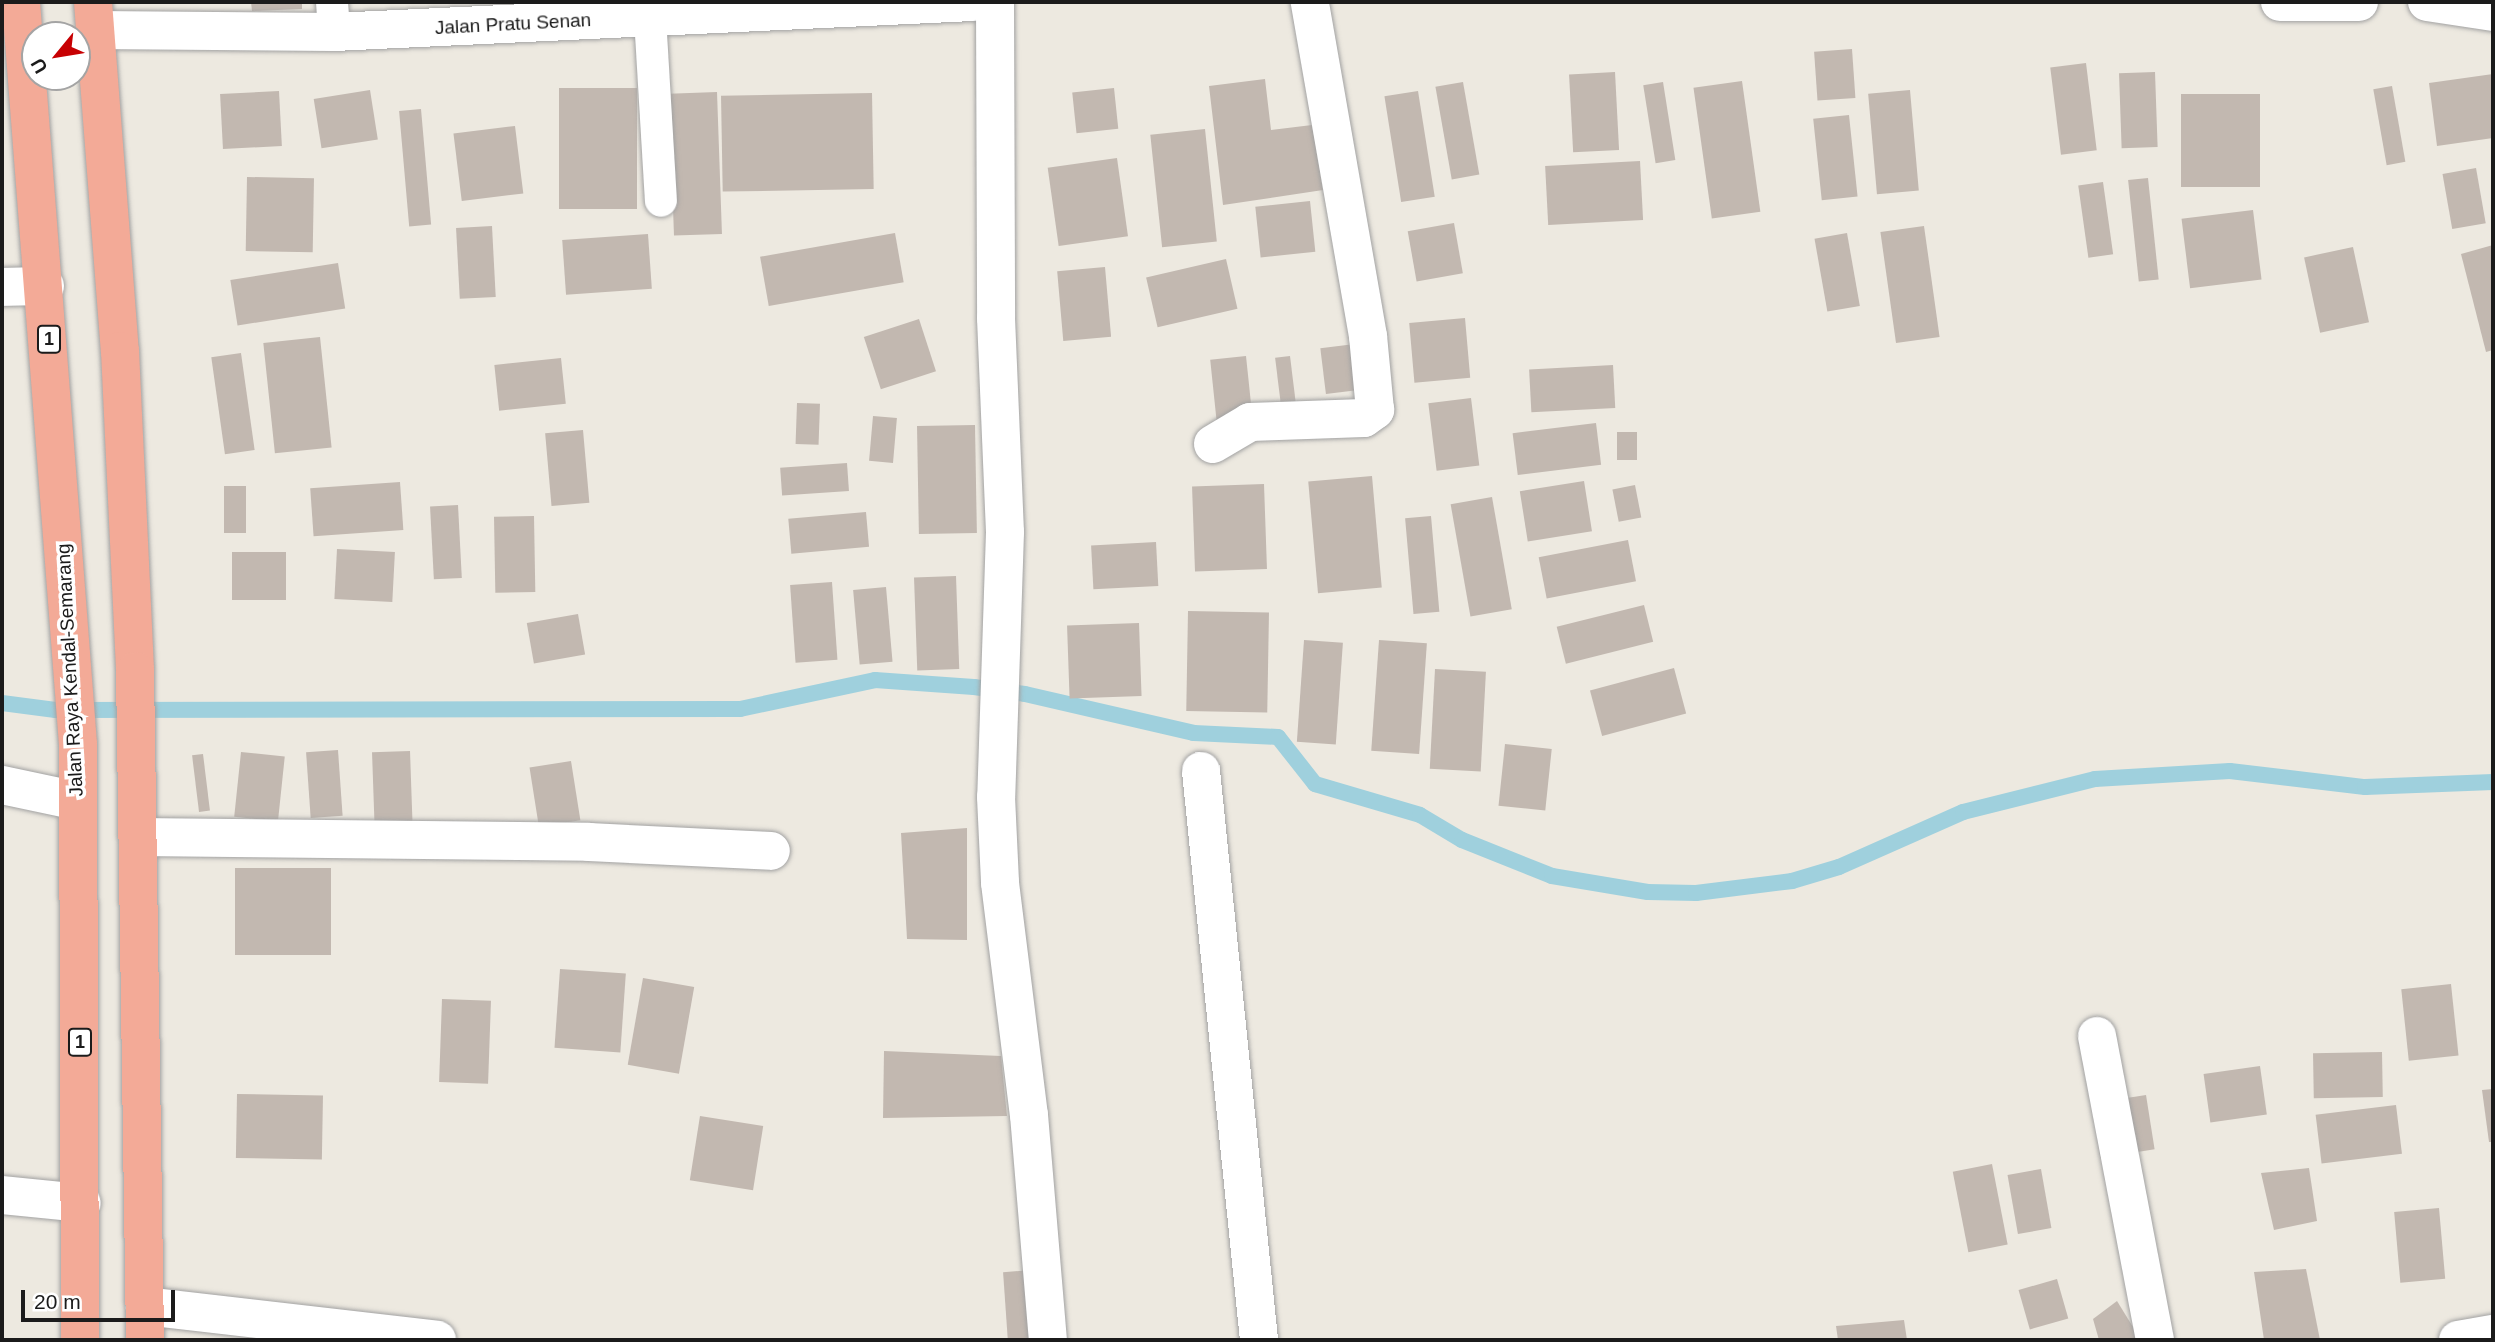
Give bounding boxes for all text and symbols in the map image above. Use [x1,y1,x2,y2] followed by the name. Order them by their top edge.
[434,9,592,39] street label: Jalan Pratu Senan
[21,21,91,91] north arrow
[27,55,52,77] text: U
[37,324,61,354] road number: 1
[52,543,88,797] street label: Jalan Raya Kendal-Semarang
[68,1028,92,1056] road number: 1
[24,1276,178,1320] scale bar
[34,1290,81,1313] text: 20 m

